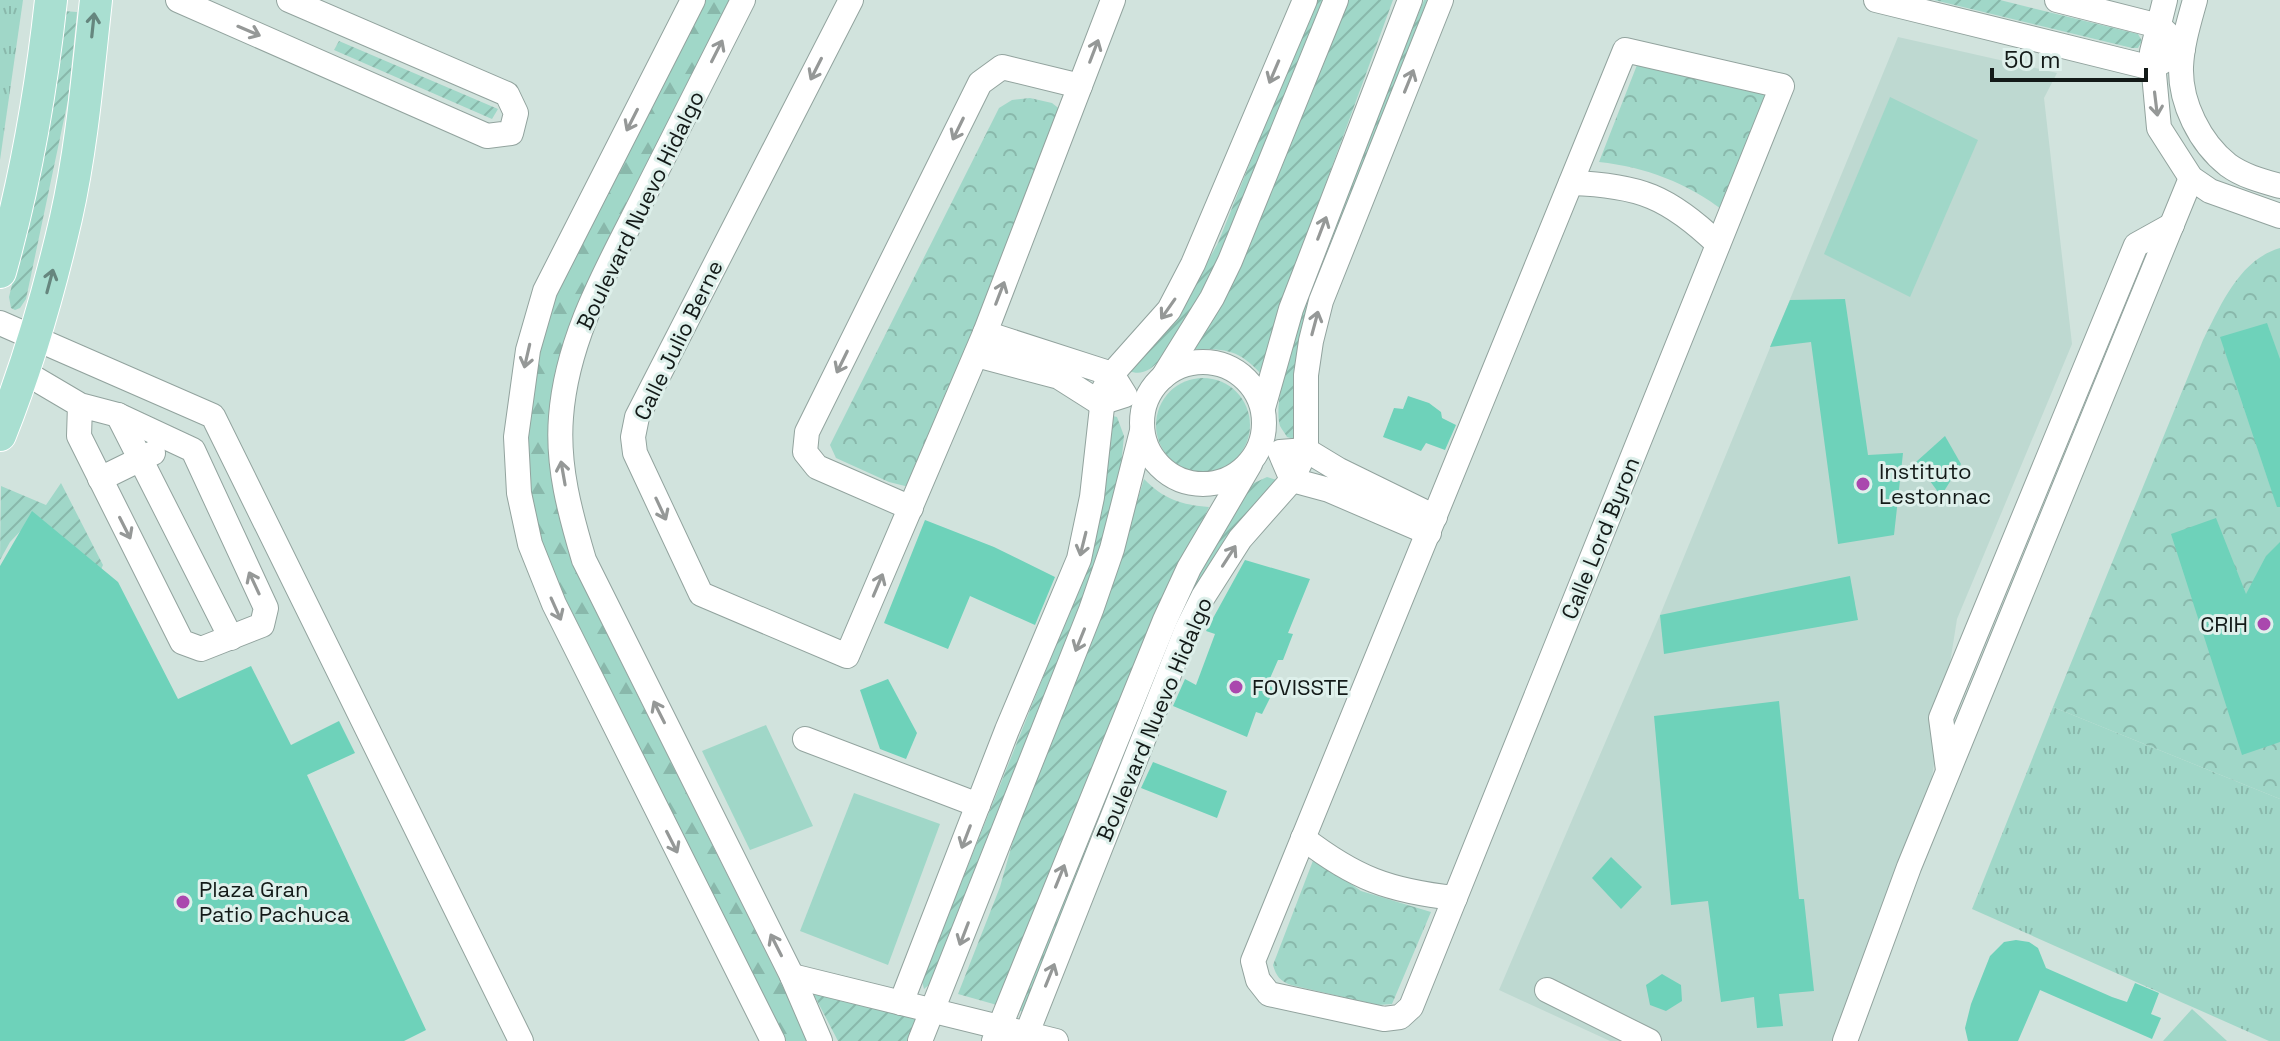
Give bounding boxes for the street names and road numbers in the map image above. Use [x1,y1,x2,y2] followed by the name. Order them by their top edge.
[570,86,710,334] street label: Boulevard Nuevo Hidalgo
[627,255,729,425] street label: Calle Julio Berne
[1555,453,1645,623] street label: Calle Lord Byron
[1090,593,1218,845] street label: Boulevard Nuevo Hidalgo

